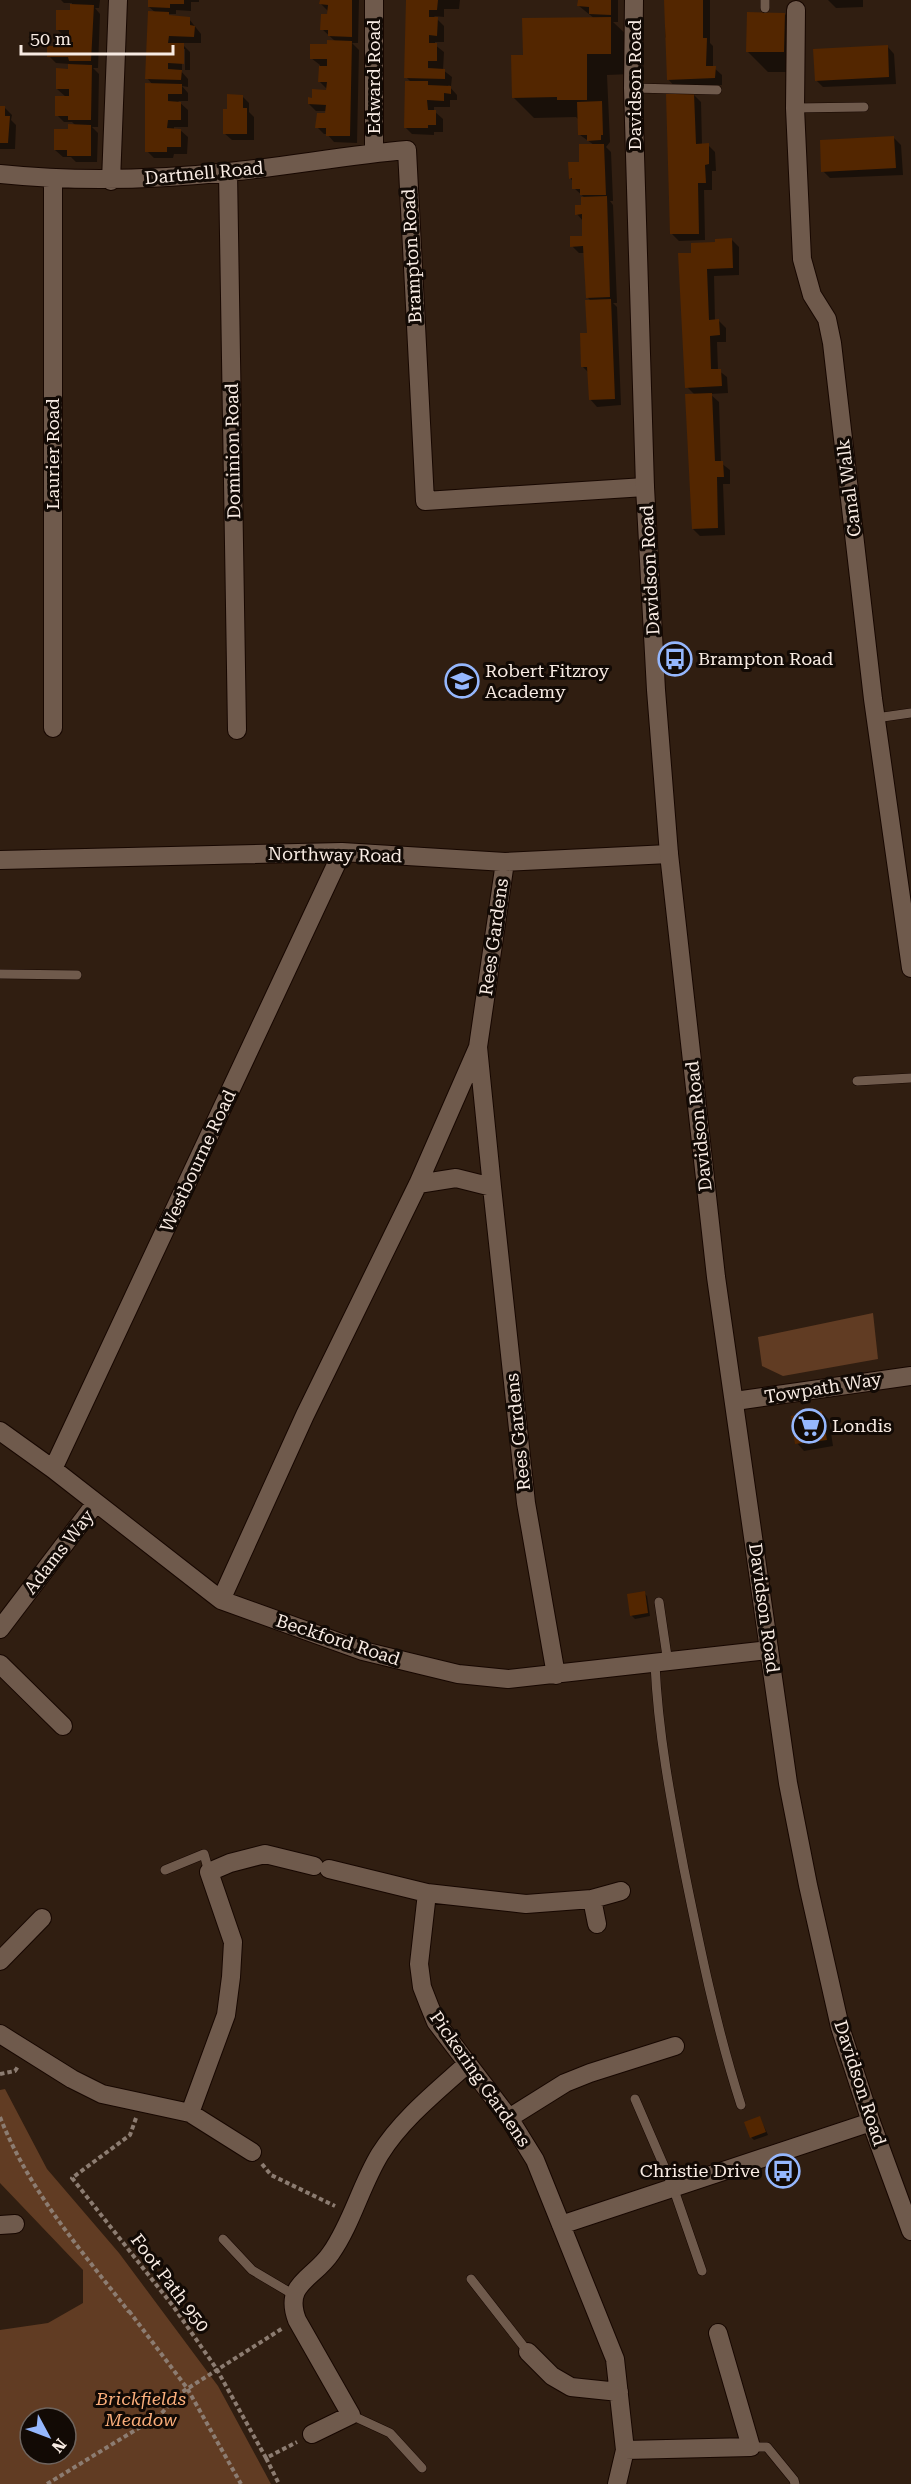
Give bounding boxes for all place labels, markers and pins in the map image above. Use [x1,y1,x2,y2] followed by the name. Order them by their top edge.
[657,641,693,677] bus stop icon: Brampton Road
[698,648,834,669] place label: Brampton Road
[485,660,610,702] place label: Robert Fitzroy Academy
[444,663,480,699] school or university icon: Robert Fitzroy Academy
[791,1408,827,1444] supermarket icon: Londis
[832,1415,892,1436] place label: Londis
[765,2153,801,2189] bus stop icon: Christie Drive
[640,2160,760,2181] place label: Christie Drive

